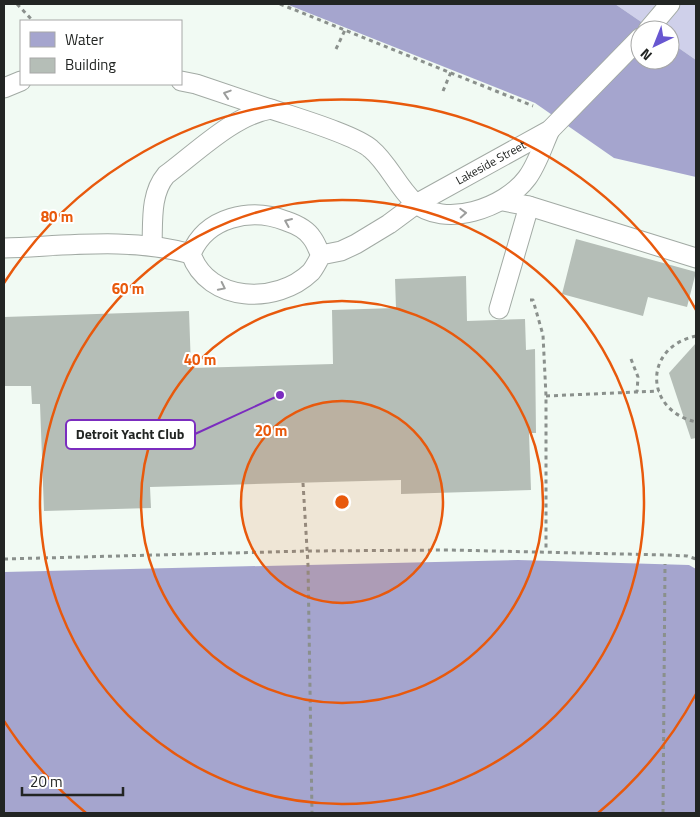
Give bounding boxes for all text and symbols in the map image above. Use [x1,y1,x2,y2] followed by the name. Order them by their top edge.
[20,20,182,85] legend
[630,20,680,70] north arrow
[65,28,104,51] text: Water
[635,44,657,66] text: N
[65,53,116,76] text: Building
[223,90,231,100] one-way arrow
[452,135,530,189] street label: Lakeside Street
[41,205,73,228] text: 80 m
[459,207,467,218] one-way arrow
[284,217,293,228] one-way arrow
[112,277,144,300] text: 60 m
[217,281,226,291] one-way arrow
[184,348,216,371] text: 40 m
[255,419,287,442] text: 20 m
[66,420,195,449] callout: Detroit Yacht Club
[76,423,185,444] text: Detroit Yacht Club
[333,493,351,511] centre of rings
[22,764,124,796] scale bar
[30,770,63,793] text: 20 m

